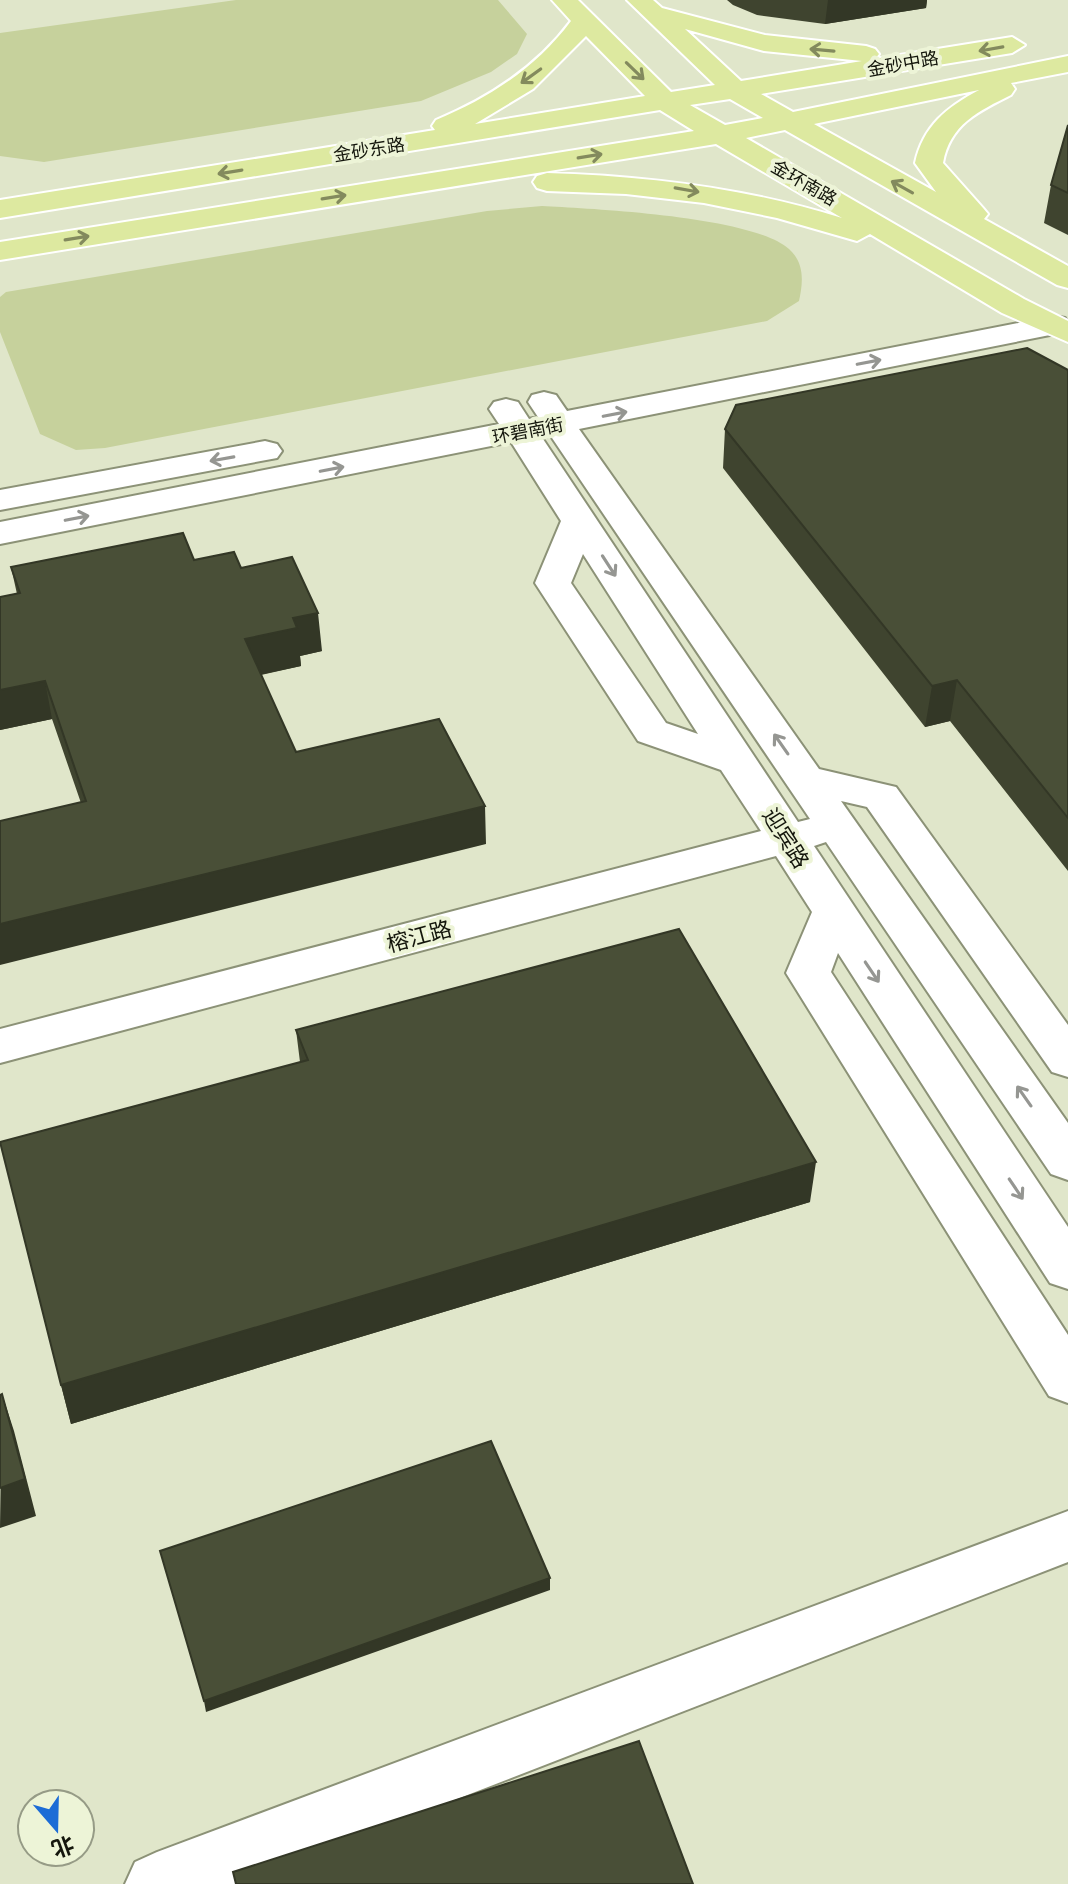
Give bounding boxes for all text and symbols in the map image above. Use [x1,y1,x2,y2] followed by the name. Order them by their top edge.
[979,42,1004,57] one-way arrow
[809,43,836,58] one-way arrow
[866,47,940,80] street label: 金砂中路
[625,61,645,80] one-way arrow
[521,68,543,84] one-way arrow
[332,134,406,166] street label: 金砂东路
[577,147,603,162] one-way arrow
[768,155,841,210] street label: 金环南路
[218,165,243,180] one-way arrow
[891,178,914,194] one-way arrow
[674,183,699,198] one-way arrow
[321,189,346,204] one-way arrow
[64,230,89,245] one-way arrow
[856,354,882,369] one-way arrow
[601,406,627,421] one-way arrow
[491,413,565,448] street label: 环碧南街
[210,453,235,468] one-way arrow
[319,461,344,476] one-way arrow
[63,510,89,525] one-way arrow
[602,554,618,577] one-way arrow
[773,734,789,756] one-way arrow
[757,804,814,873] street label: 迎宾路
[384,916,454,957] street label: 榕江路
[864,961,881,983] one-way arrow
[1016,1086,1032,1108] one-way arrow
[1008,1177,1024,1200] one-way arrow
[16,1788,96,1868] north arrow
[48,1831,77,1862] text: 北

